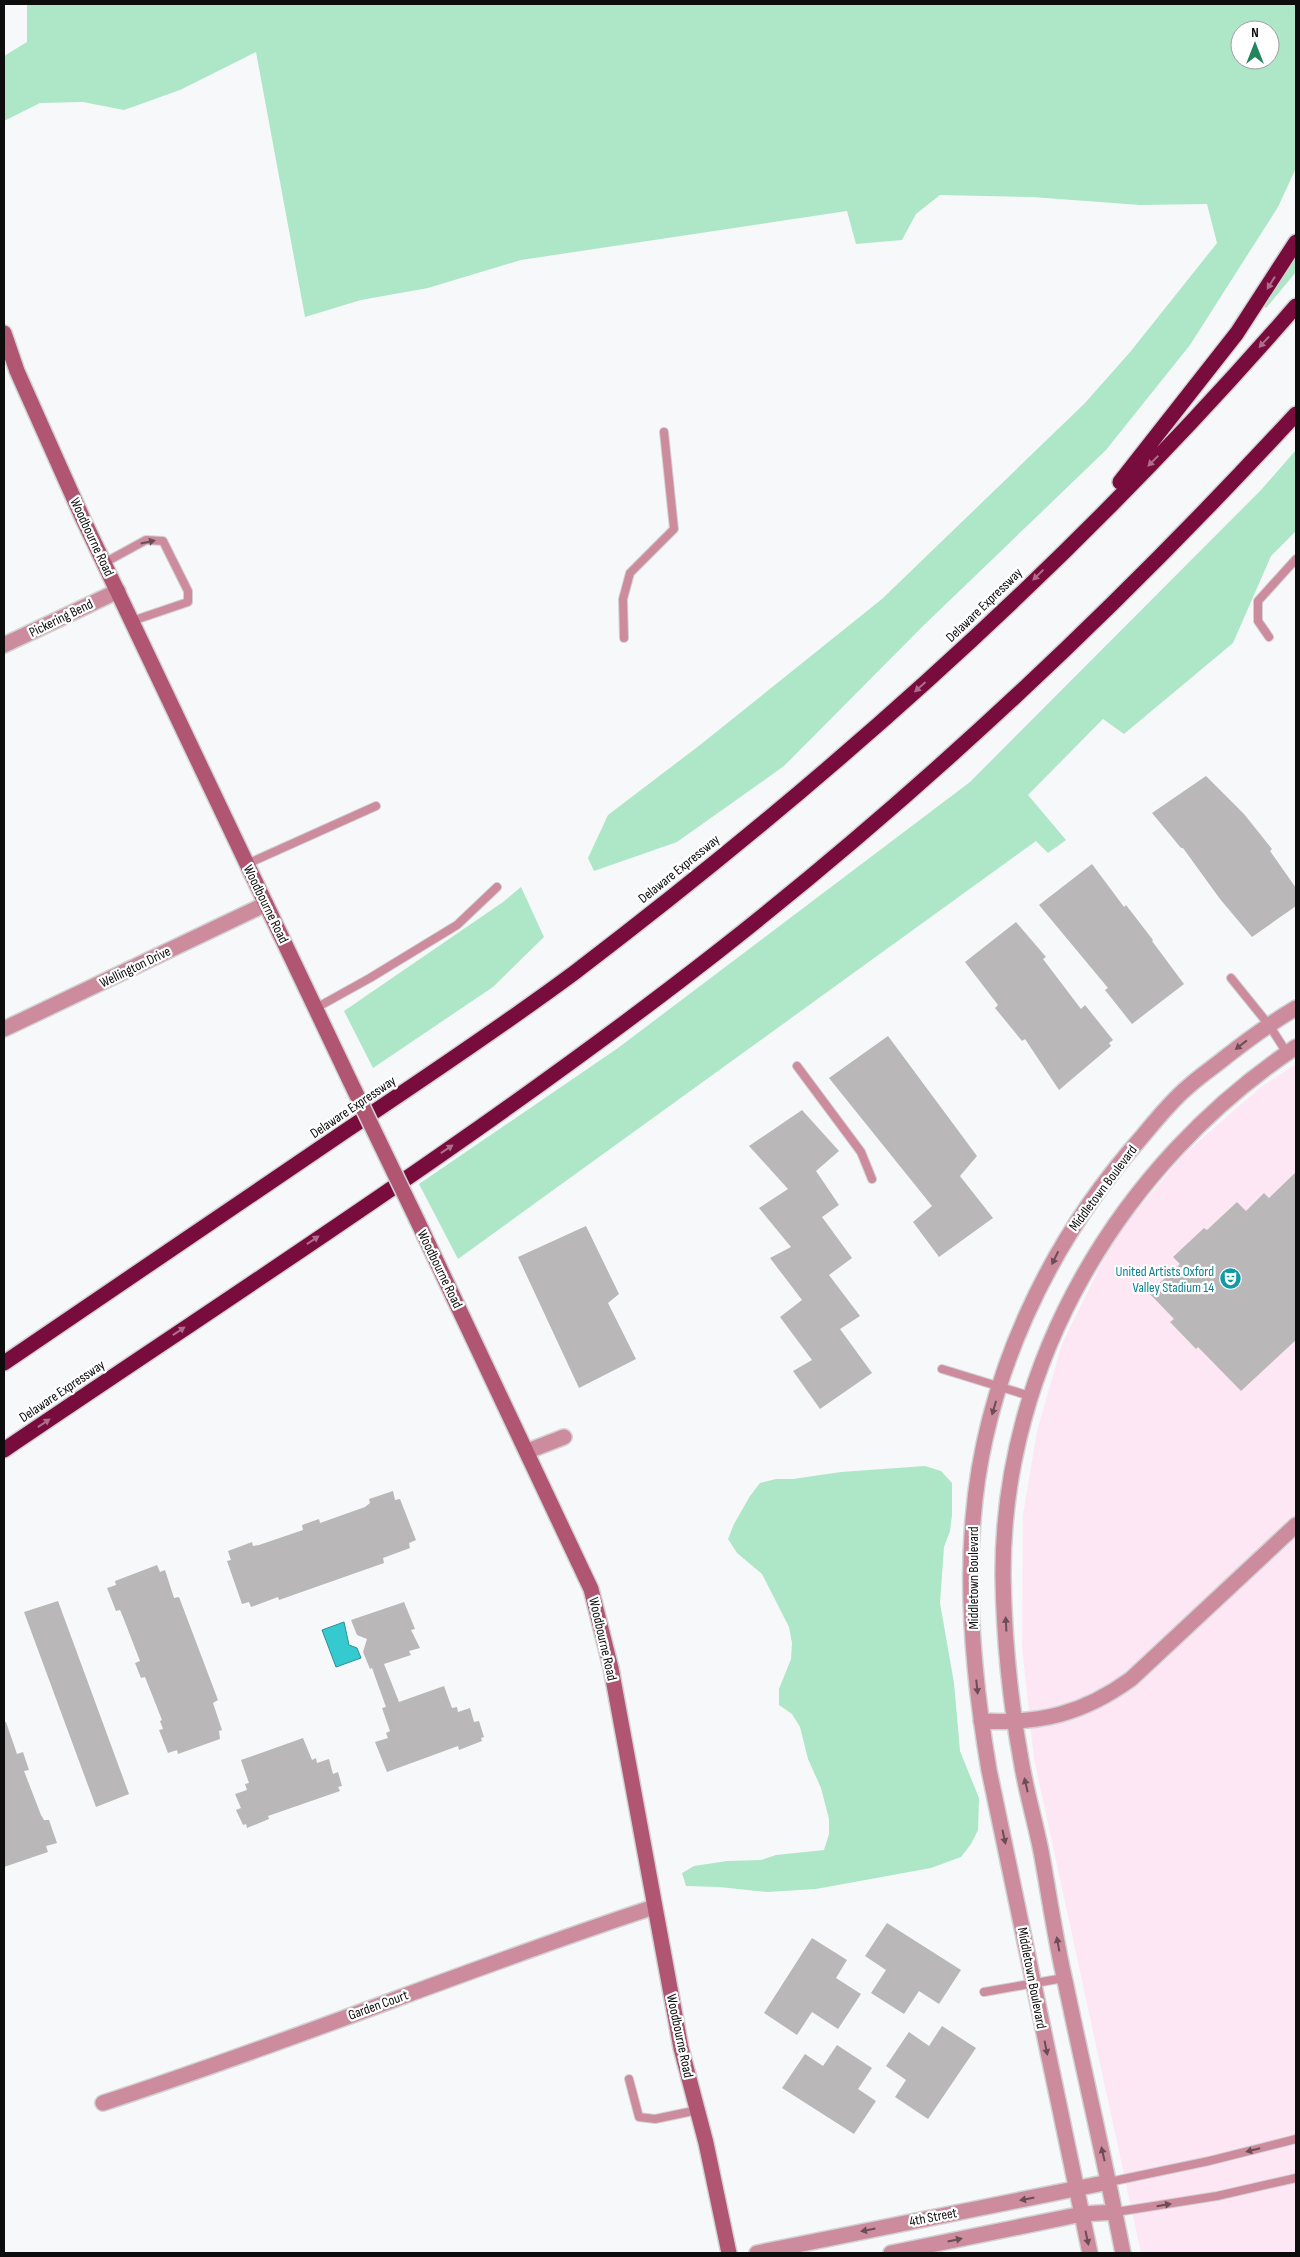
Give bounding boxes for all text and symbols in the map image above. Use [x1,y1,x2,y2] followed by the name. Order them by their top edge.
[1230,20,1280,70] north arrow
[1251,24,1259,41] text: N
[1266,277,1275,290] one-way arrow
[1258,336,1270,348] one-way arrow
[1147,454,1159,466] one-way arrow
[66,495,118,579] street label: Woodbourne Road
[140,537,156,545] one-way arrow
[942,564,1026,646] street label: Delaware Expressway
[1032,569,1044,581] one-way arrow
[26,595,96,641] street label: Pickering Bend
[914,681,926,693] one-way arrow
[635,831,724,907] street label: Delaware Expressway
[240,862,292,946] street label: Woodbourne Road
[97,943,173,991] street label: Wellington Drive
[1235,1040,1248,1050] one-way arrow
[307,1072,400,1142] street label: Delaware Expressway
[1065,1142,1141,1234] street label: Middletown Boulevard
[441,1144,454,1154] one-way arrow
[414,1227,466,1311] street label: Woodbourne Road
[306,1235,320,1245] one-way arrow
[1051,1251,1059,1265] one-way arrow
[1116,1263,1214,1296] place label: United Artists Oxford Valley Stadium 14
[1218,1267,1242,1291] theatre icon: United Artists Oxford Valley Stadium 14
[172,1326,185,1336] one-way arrow
[16,1356,109,1426] street label: Delaware Expressway
[989,1400,997,1415] one-way arrow
[37,1418,51,1427] one-way arrow
[965,1526,982,1630] street label: Middletown Boulevard
[585,1596,621,1682] street label: Woodbourne Road
[1001,1615,1009,1631] one-way arrow
[973,1680,981,1696] one-way arrow
[1022,1777,1030,1792] one-way arrow
[1000,1830,1008,1846] one-way arrow
[1014,1926,1050,2030] street label: Middletown Boulevard
[1053,1936,1061,1952] one-way arrow
[346,1986,410,2024] street label: Garden Court
[663,1993,697,2079] street label: Woodbourne Road
[1043,2040,1051,2056] one-way arrow
[1099,2146,1107,2162] one-way arrow
[1245,2146,1260,2154] one-way arrow
[1019,2195,1035,2203] one-way arrow
[1156,2200,1172,2208] one-way arrow
[908,2204,958,2230] street label: 4th Street
[859,2227,875,2235] one-way arrow
[1083,2231,1091,2247] one-way arrow
[948,2236,963,2244] one-way arrow

